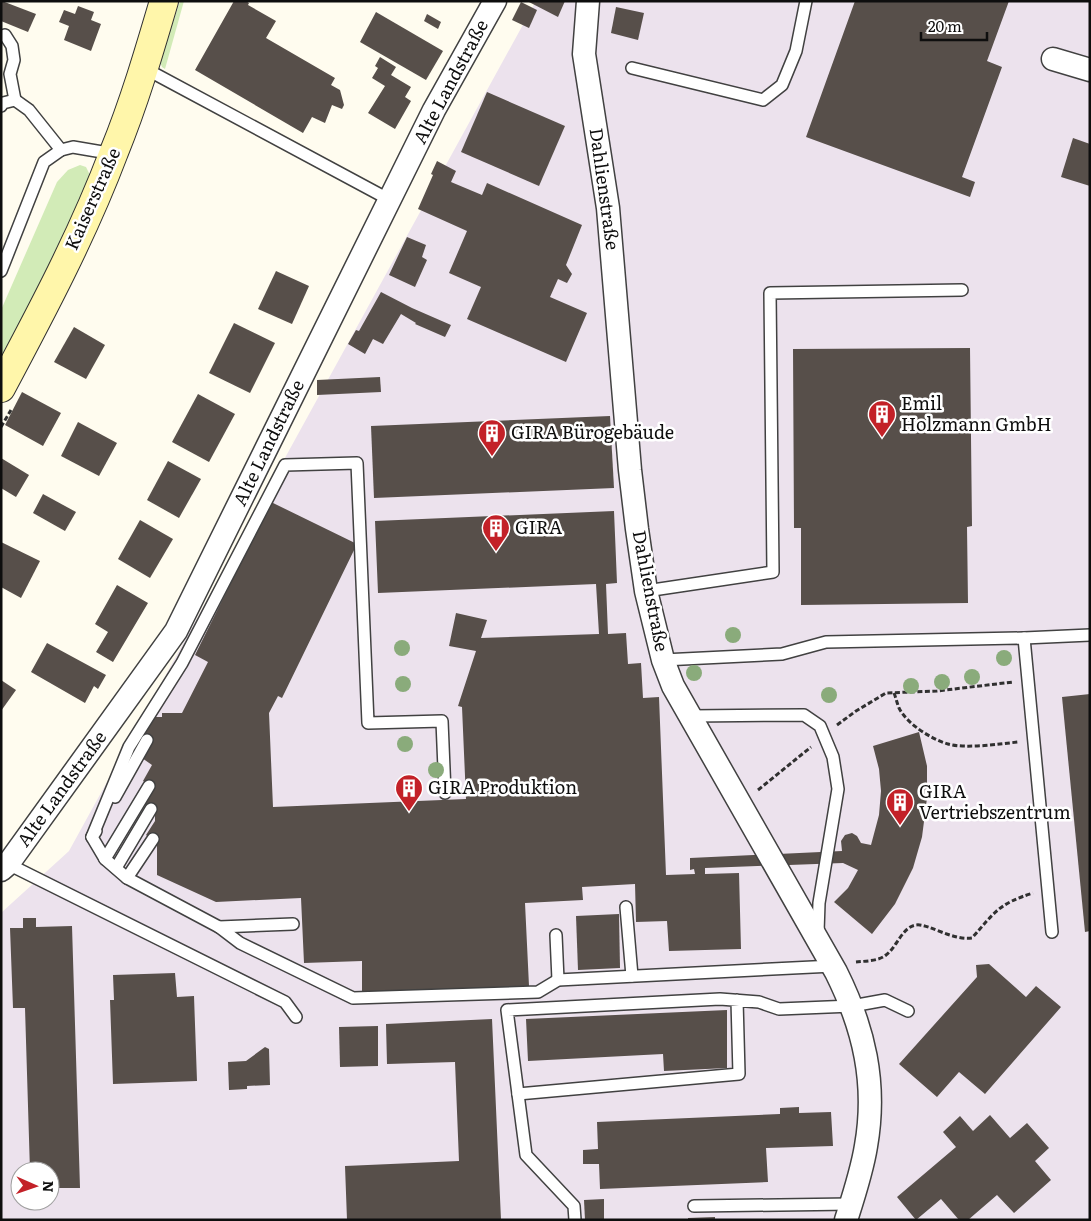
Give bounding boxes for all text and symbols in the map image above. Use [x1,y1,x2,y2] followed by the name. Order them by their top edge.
[921,10,987,42] scale bar
[405,14,494,148] street label: Alte Landstraße
[928,14,962,37] text: 20 m
[584,126,627,252] street label: Dahlienstraße
[57,143,126,254] street label: Kaiserstraße
[225,375,310,510] street label: Alte Landstraße
[901,389,1052,437] place label: Emil Holzmann GmbH
[867,399,897,438] building icon: Emil Holzmann GmbH
[477,418,507,457] building icon: GIRA Bürogebäude
[511,418,674,445] place label: GIRA Bürogebäude
[481,513,511,552] building icon: GIRA
[515,513,562,540] place label: GIRA
[626,528,676,654] street label: Dahlienstraße
[9,725,112,852] street label: Alte Landstraße
[394,773,424,812] building icon: GIRA Produktion
[428,773,577,800] place label: GIRA Produktion
[919,777,1071,825] place label: GIRA Vertriebszentrum
[885,787,915,826] building icon: GIRA Vertriebszentrum
[10,1161,60,1211] north arrow
[39,1180,59,1193] text: N

